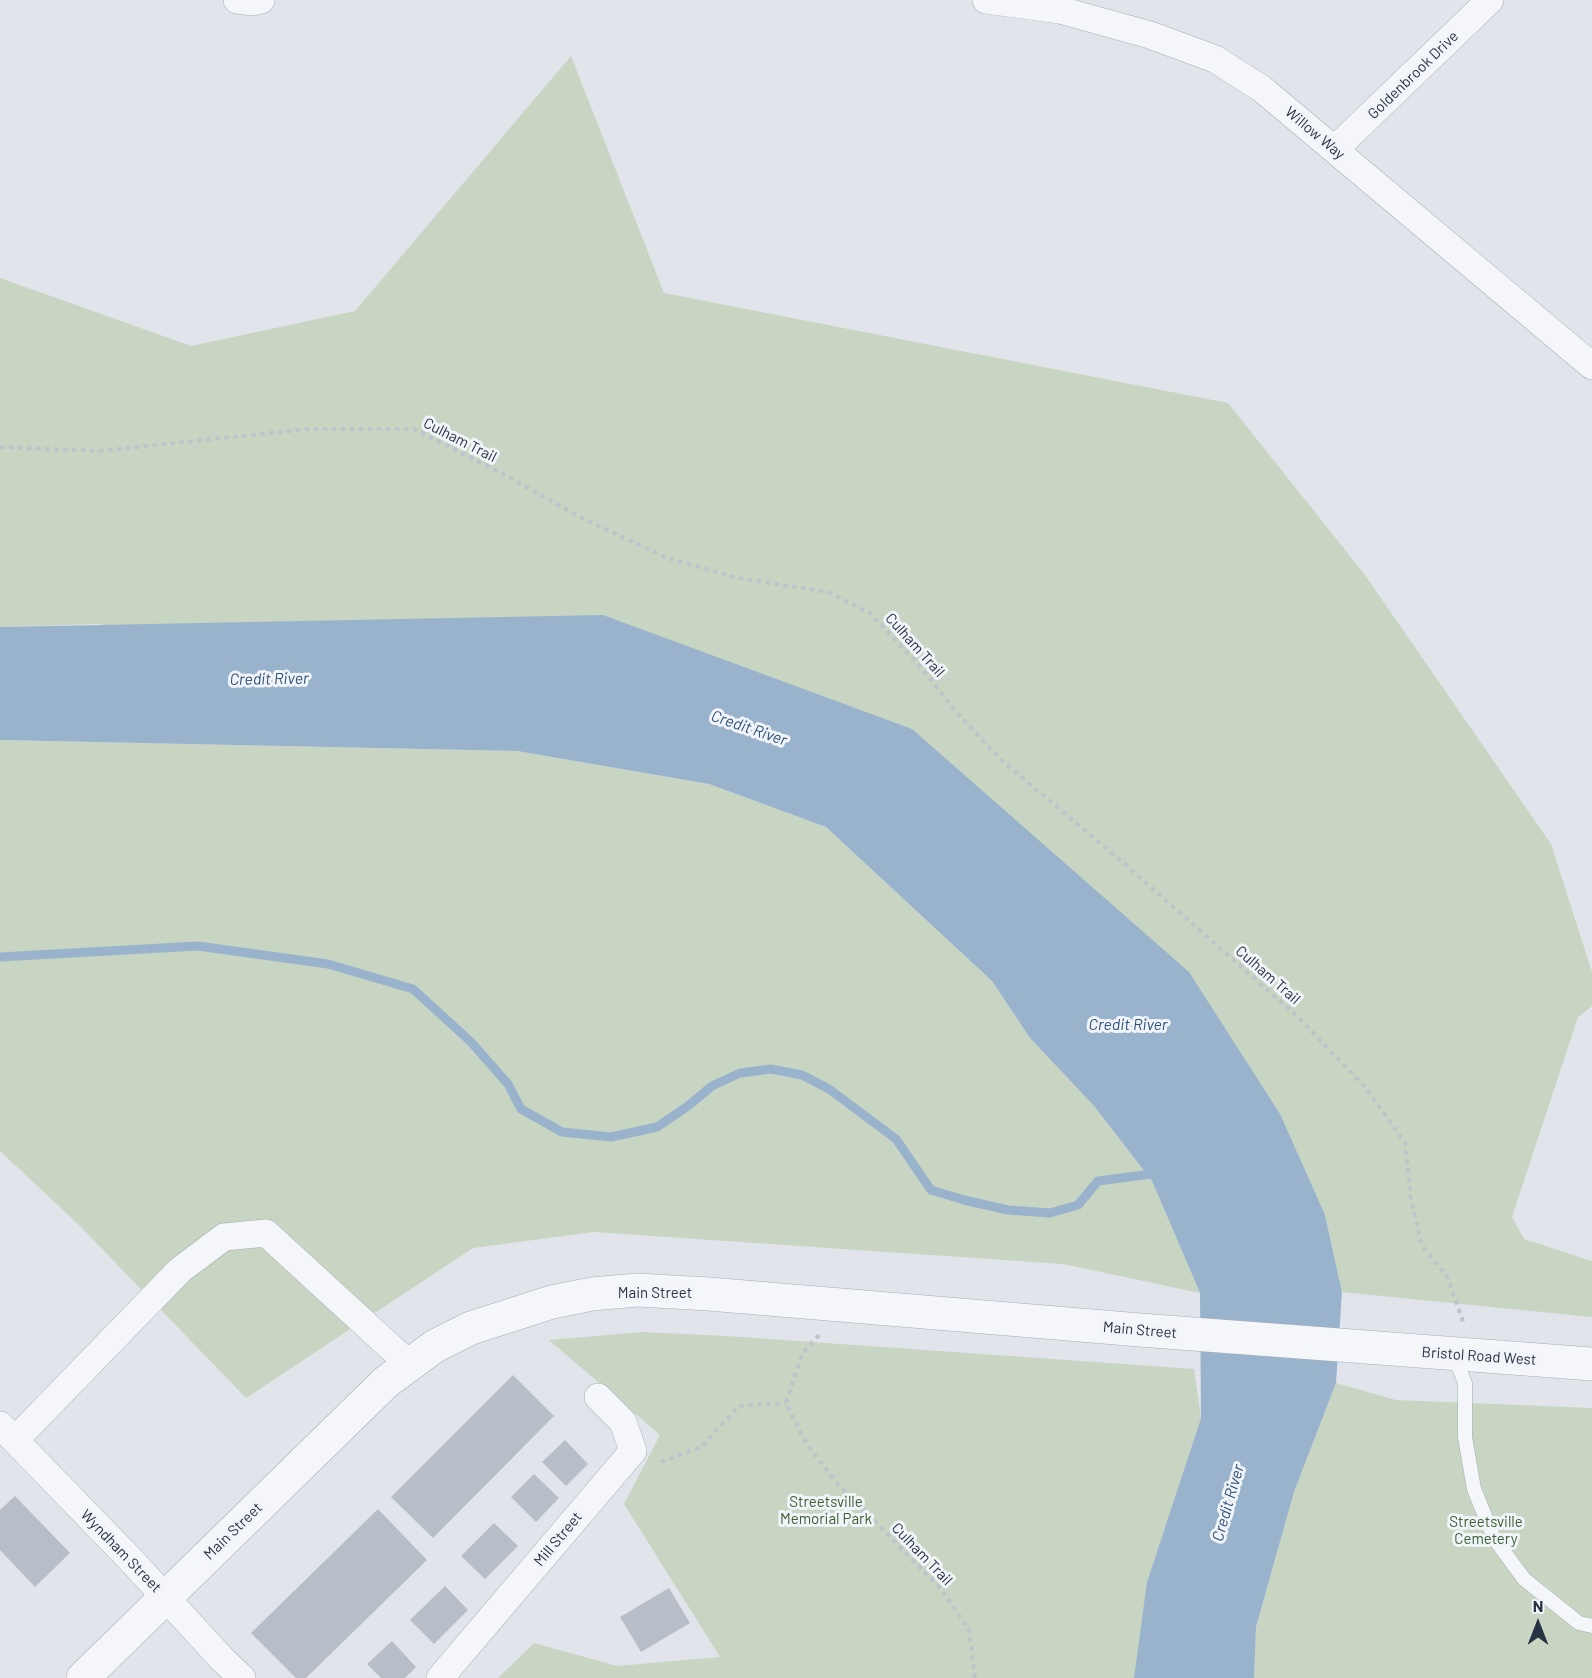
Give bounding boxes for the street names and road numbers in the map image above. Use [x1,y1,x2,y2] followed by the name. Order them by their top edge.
[1364,27,1462,123] street label: Goldenbrook Drive
[1281,103,1349,163] street label: Willow Way
[420,414,500,466] street label: Culham Trail
[882,609,948,681] street label: Culham Trail
[1232,942,1304,1008] street label: Culham Trail
[618,1284,692,1302] street label: Main Street
[1102,1318,1178,1342] street label: Main Street
[1421,1343,1537,1369] street label: Bristol Road West
[200,1499,266,1563] street label: Main Street
[77,1506,165,1596] street label: Wyndham Street
[530,1508,586,1570] street label: Mill Street
[888,1519,956,1589] street label: Culham Trail

